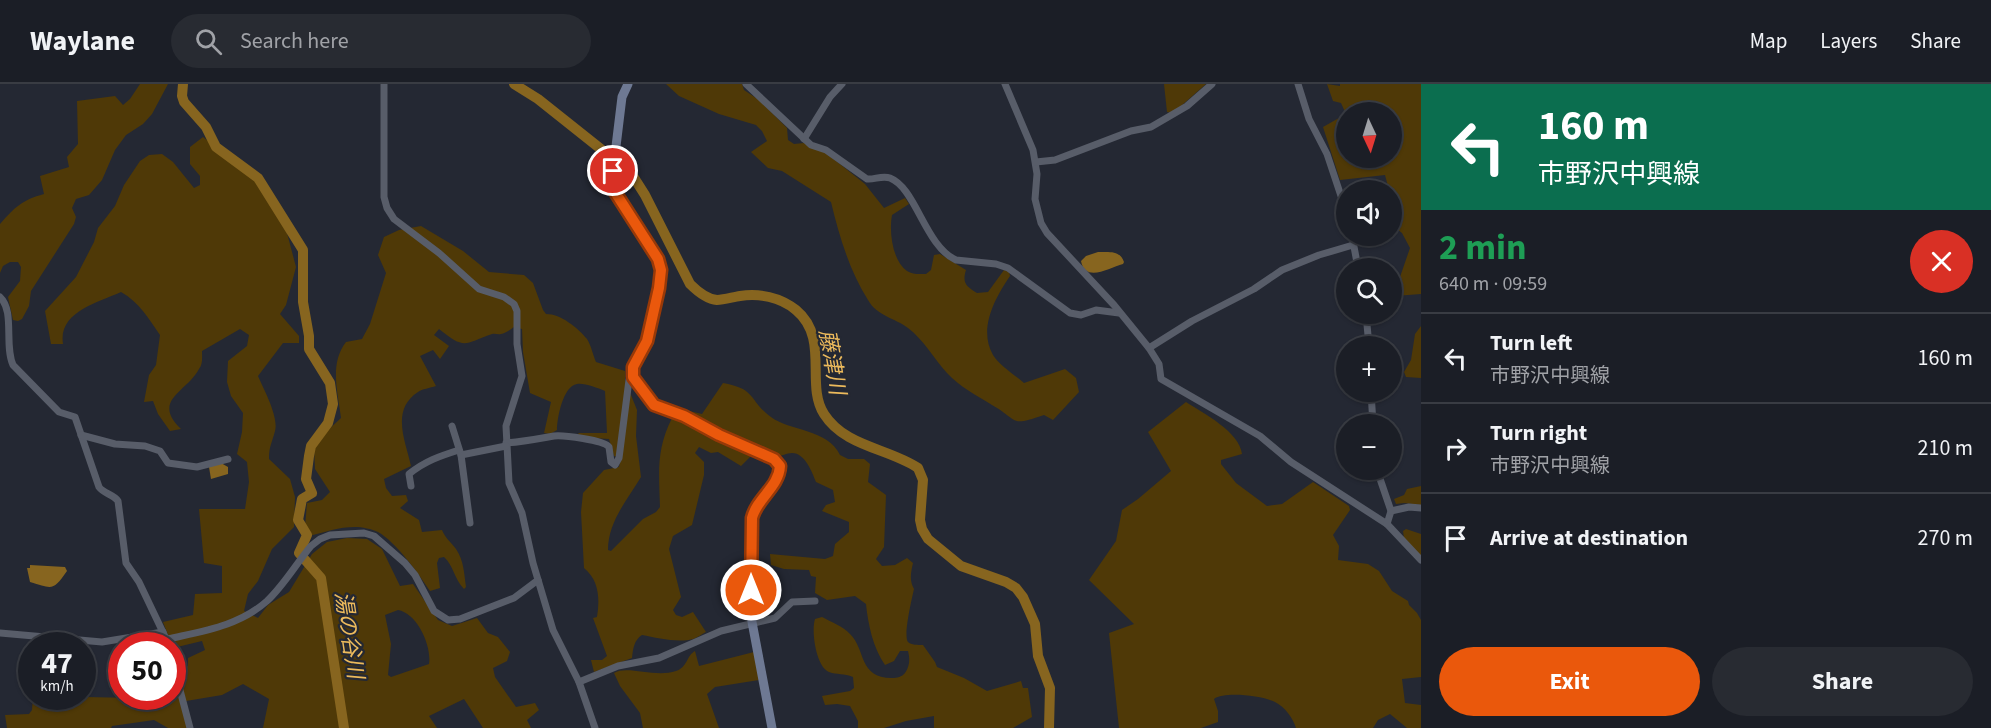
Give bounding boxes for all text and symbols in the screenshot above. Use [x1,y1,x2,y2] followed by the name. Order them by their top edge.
[171,14,591,68] search box
[30,21,135,61] text: Waylane
[192,25,225,58] icon: search
[240,25,349,57] text: Search here
[1750,26,1787,56] text: Map
[1820,26,1877,56] text: Layers
[1910,26,1961,56] text: Share
[1538,96,1649,156] text: 160 m
[1336,102,1402,168] north arrow
[1336,102,1402,480] map controls
[1439,108,1517,186] icon: left
[587,145,638,196] pin
[596,154,629,187] icon: arrive
[1538,155,1700,194] text: 市野沢中興線
[1336,180,1402,246] button: sound
[1439,222,1527,273] text: 2 min
[1910,230,1973,293] button: close
[1336,258,1402,324] button: search
[1439,270,1547,298] text: 640 m · 09:59
[811,327,854,399] water label: 藤津川
[1490,327,1572,359] text: Turn left
[1336,336,1402,402] button: +
[1439,342,1472,375] icon: left
[1918,342,1973,374] text: 160 m
[1490,362,1610,390] text: 市野沢中興線
[1336,414,1402,480] button: −
[1490,417,1587,449] text: Turn right
[1439,432,1472,465] icon: right
[1918,432,1973,464] text: 210 m
[1490,452,1610,480] text: 市野沢中興線
[1439,522,1472,555] icon: arrive
[1490,522,1688,554] text: Arrive at destination
[1918,522,1973,554] text: 270 m
[719,558,783,622] position arrow
[326,589,372,683] water label: 湯の谷川
[108,632,186,710] speed limit sign: 50
[41,642,73,685] text: 47
[1439,647,1700,716] button: Exit
[1712,647,1973,716] button: Share
[40,676,74,697] text: km/h

